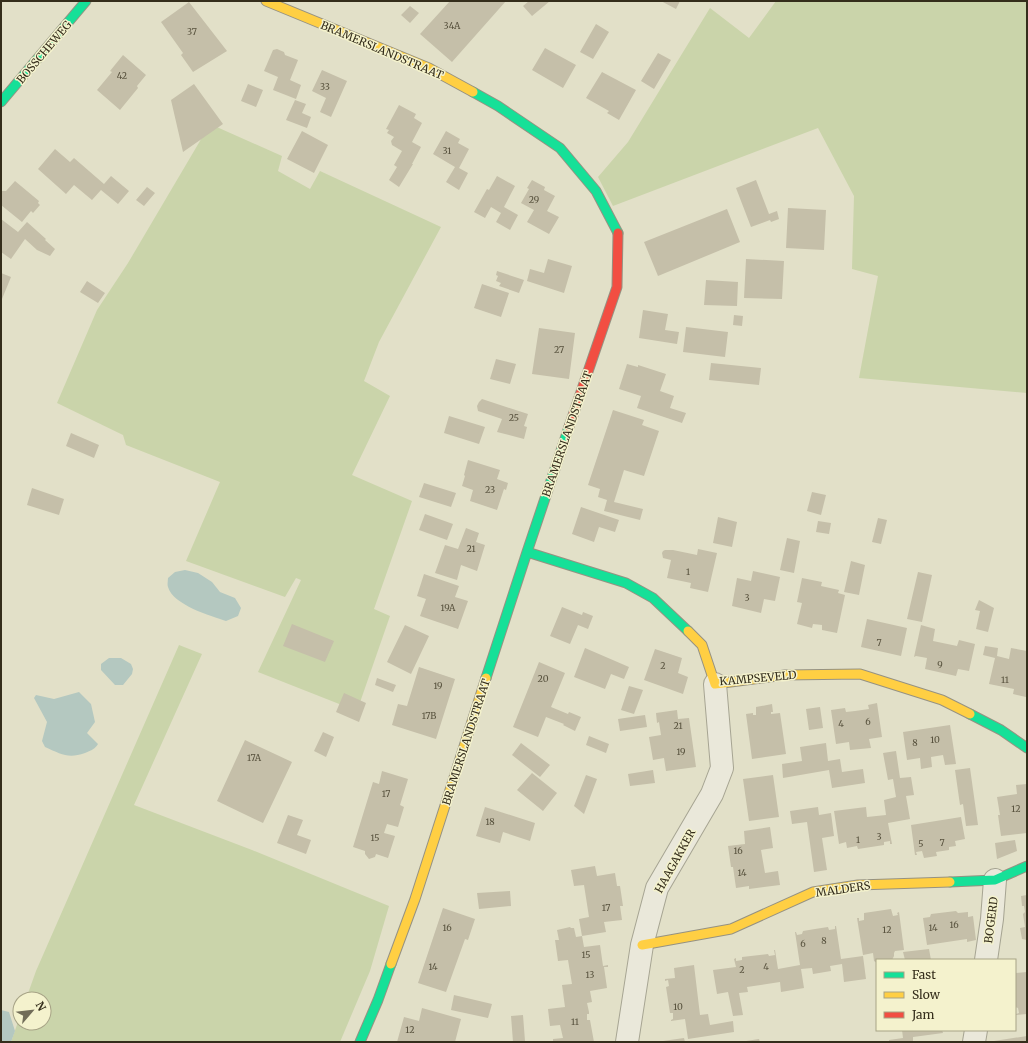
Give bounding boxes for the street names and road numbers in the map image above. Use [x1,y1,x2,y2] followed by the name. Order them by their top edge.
[14,18,74,86] street label: BOSSCHEWEG
[318,18,446,82] street label: BRAMERSLANDSTRAAT
[539,369,595,499] street label: BRAMERSLANDSTRAAT
[719,668,797,688] street label: KAMPSEVELD
[439,677,493,807] street label: BRAMERSLANDSTRAAT
[652,826,699,895] street label: HAAGAKKER
[815,878,872,900] street label: MALDERS
[981,896,1001,944] street label: BOGERD

